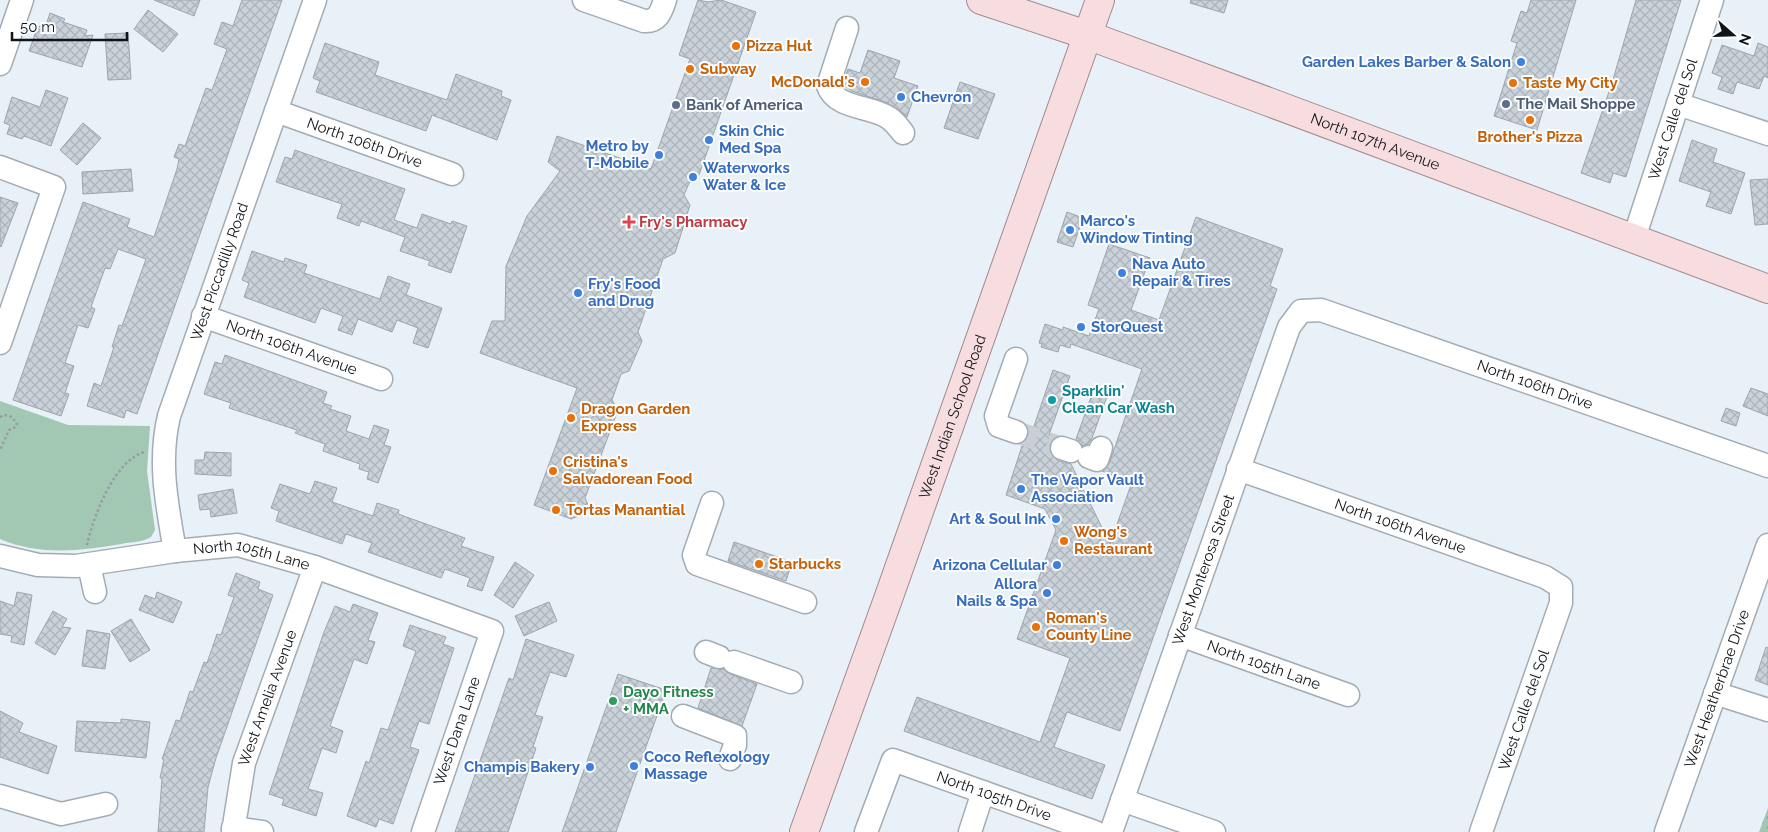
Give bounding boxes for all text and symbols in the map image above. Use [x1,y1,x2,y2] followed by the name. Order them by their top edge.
[12,10,128,42] scale bar
[1708,10,1758,60] north arrow
[20,18,55,36] text: 50 m
[1736,32,1755,47] text: N
[746,37,813,55] place label: Pizza Hut
[730,40,742,52] marker: Pizza Hut
[1302,53,1511,71] place label: Garden Lakes Barber & Salon
[1645,55,1701,182] street label: West Calle del Sol
[1515,56,1527,68] marker: Garden Lakes Barber & Salon
[700,60,757,78] place label: Subway
[684,63,696,75] marker: Subway
[771,73,855,91] place label: McDonald's
[1523,74,1619,92] place label: Taste My City
[859,76,871,88] marker: McDonald's
[1507,77,1519,89] marker: Taste My City
[911,88,971,106] place label: Chevron
[895,91,907,103] marker: Chevron
[1516,95,1636,113] place label: The Mail Shoppe
[686,96,803,114] place label: Bank of America
[1500,98,1512,110] marker: The Mail Shoppe
[670,99,682,111] marker: Bank of America
[1308,109,1443,174] street label: North 107th Avenue
[304,114,425,172] street label: North 106th Drive
[1524,114,1536,126] marker: Brother's Pizza
[719,122,785,157] place label: Skin Chic Med Spa
[1477,128,1583,146] place label: Brother's Pizza
[703,134,715,146] marker: Skin Chic Med Spa
[585,137,650,172] place label: Metro by T-Mobile
[653,149,665,161] marker: Metro by T-Mobile
[703,159,790,194] place label: Waterworks Water & Ice
[687,171,699,183] marker: Waterworks Water & Ice
[187,200,252,343] street label: West Piccadilly Road
[1080,212,1193,247] place label: Marco's Window Tinting
[639,213,748,231] place label: Fry's Pharmacy
[623,216,635,228] marker: Fry's Pharmacy
[1064,224,1076,236] marker: Marco's Window Tinting
[1132,255,1231,290] place label: Nava Auto Repair & Tires
[1116,267,1128,279] marker: Nava Auto Repair & Tires
[588,275,661,310] place label: Fry's Food and Drug
[572,287,584,299] marker: Fry's Food and Drug
[224,316,360,379] street label: North 106th Avenue
[1091,318,1164,336] place label: StorQuest
[1075,321,1087,333] marker: StorQuest
[915,332,990,501] street label: West Indian School Road
[1475,356,1595,413] street label: North 106th Drive
[1062,382,1175,417] place label: Sparklin' Clean Car Wash
[1046,394,1058,406] marker: Sparklin' Clean Car Wash
[581,400,690,435] place label: Dragon Garden Express
[565,412,577,424] marker: Dragon Garden Express
[563,453,693,488] place label: Cristina's Salvadorean Food
[547,465,559,477] marker: Cristina's Salvadorean Food
[1031,471,1144,506] place label: The Vapor Vault Association
[1015,483,1027,495] marker: The Vapor Vault Association
[1169,492,1238,648] street label: West Monterosa Street
[1332,495,1468,557] street label: North 106th Avenue
[566,501,685,519] place label: Tortas Manantial
[550,504,562,516] marker: Tortas Manantial
[949,510,1047,528] place label: Art & Soul Ink
[1050,513,1062,525] marker: Art & Soul Ink
[1074,523,1153,558] place label: Wong's Restaurant
[1058,535,1070,547] marker: Wong's Restaurant
[192,536,312,574] street label: North 105th Lane
[769,555,841,573] place label: Starbucks
[932,556,1047,574] place label: Arizona Cellular
[753,558,765,570] marker: Starbucks
[1051,559,1063,571] marker: Arizona Cellular
[956,575,1037,610] place label: Allora Nails & Spa
[1041,587,1053,599] marker: Allora Nails & Spa
[1681,607,1753,770] street label: West Heatherbrae Drive
[1046,609,1131,644] place label: Roman's County Line
[1030,621,1042,633] marker: Roman's County Line
[235,627,301,769] street label: West Amelia Avenue
[1205,636,1323,694] street label: North 105th Lane
[1495,646,1553,773] street label: West Calle del Sol
[430,674,484,788] street label: West Dana Lane
[623,683,714,718] place label: Dayo Fitness + MMA
[607,695,619,707] marker: Dayo Fitness + MMA
[644,748,771,783] place label: Coco Reflexology Massage
[464,758,581,776] place label: Champis Bakery
[628,760,640,772] marker: Coco Reflexology Massage
[584,761,596,773] marker: Champis Bakery
[934,767,1054,825] street label: North 105th Drive

